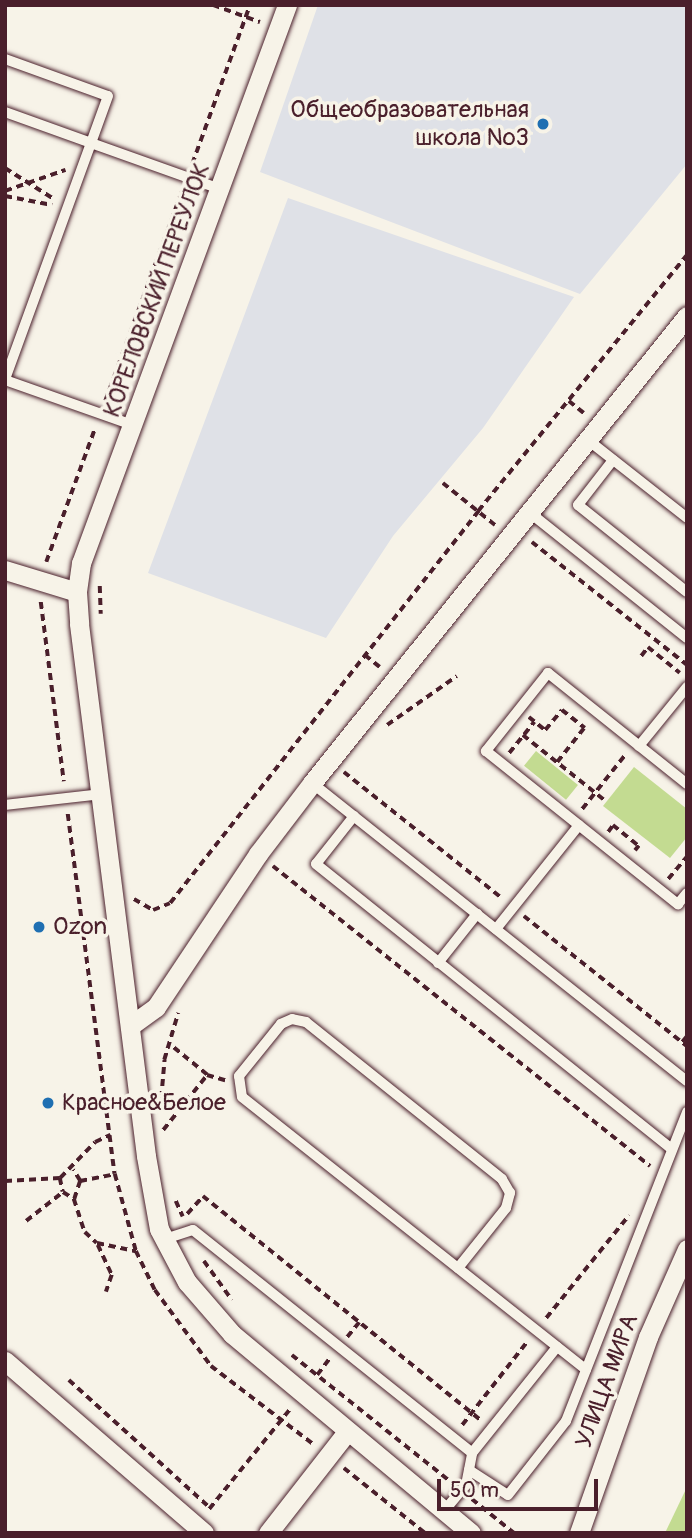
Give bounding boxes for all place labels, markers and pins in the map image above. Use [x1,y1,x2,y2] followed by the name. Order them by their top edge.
[290,96,529,152] place label: Общеобразовательная школа №3
[535,116,551,132] marker: Общеобразовательная школа №3
[53,913,107,941] place label: Ozon
[31,919,47,935] marker: Ozon
[62,1089,226,1117] place label: Красное&Белое
[40,1095,56,1111] marker: Красное&Белое

